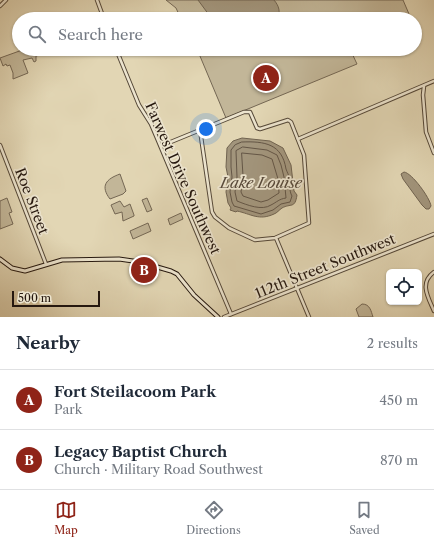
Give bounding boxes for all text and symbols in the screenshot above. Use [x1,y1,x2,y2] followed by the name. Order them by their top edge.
[12,12,422,56] search box
[26,23,48,45] icon: search
[58,25,143,44] text: Search here
[253,63,279,93] pin: A
[141,99,225,257] street label: Farwest Drive Southwest
[196,119,216,139] your location
[11,165,53,237] street label: Roe Street
[219,173,303,192] water label: Lake Louise
[252,230,398,302] street label: 112th Street Southwest
[131,255,157,285] pin: B
[386,269,422,305] map controls
[386,269,422,305] button: locate
[12,289,100,308] scale bar
[18,291,51,305] text: 500 m
[16,333,80,353] text: Nearby
[367,335,418,351] text: 2 results
[54,382,216,401] text: Fort Steilacoom Park
[24,392,34,408] text: A
[380,392,418,408] text: 450 m
[54,401,82,417] text: Park
[54,442,227,461] text: Legacy Baptist Church
[24,452,34,468] text: B
[380,452,418,468] text: 870 m
[54,461,263,477] text: Church · Military Road Southwest
[54,499,78,537] tab: Map
[186,499,241,537] tab: Directions
[349,499,380,537] tab: Saved

